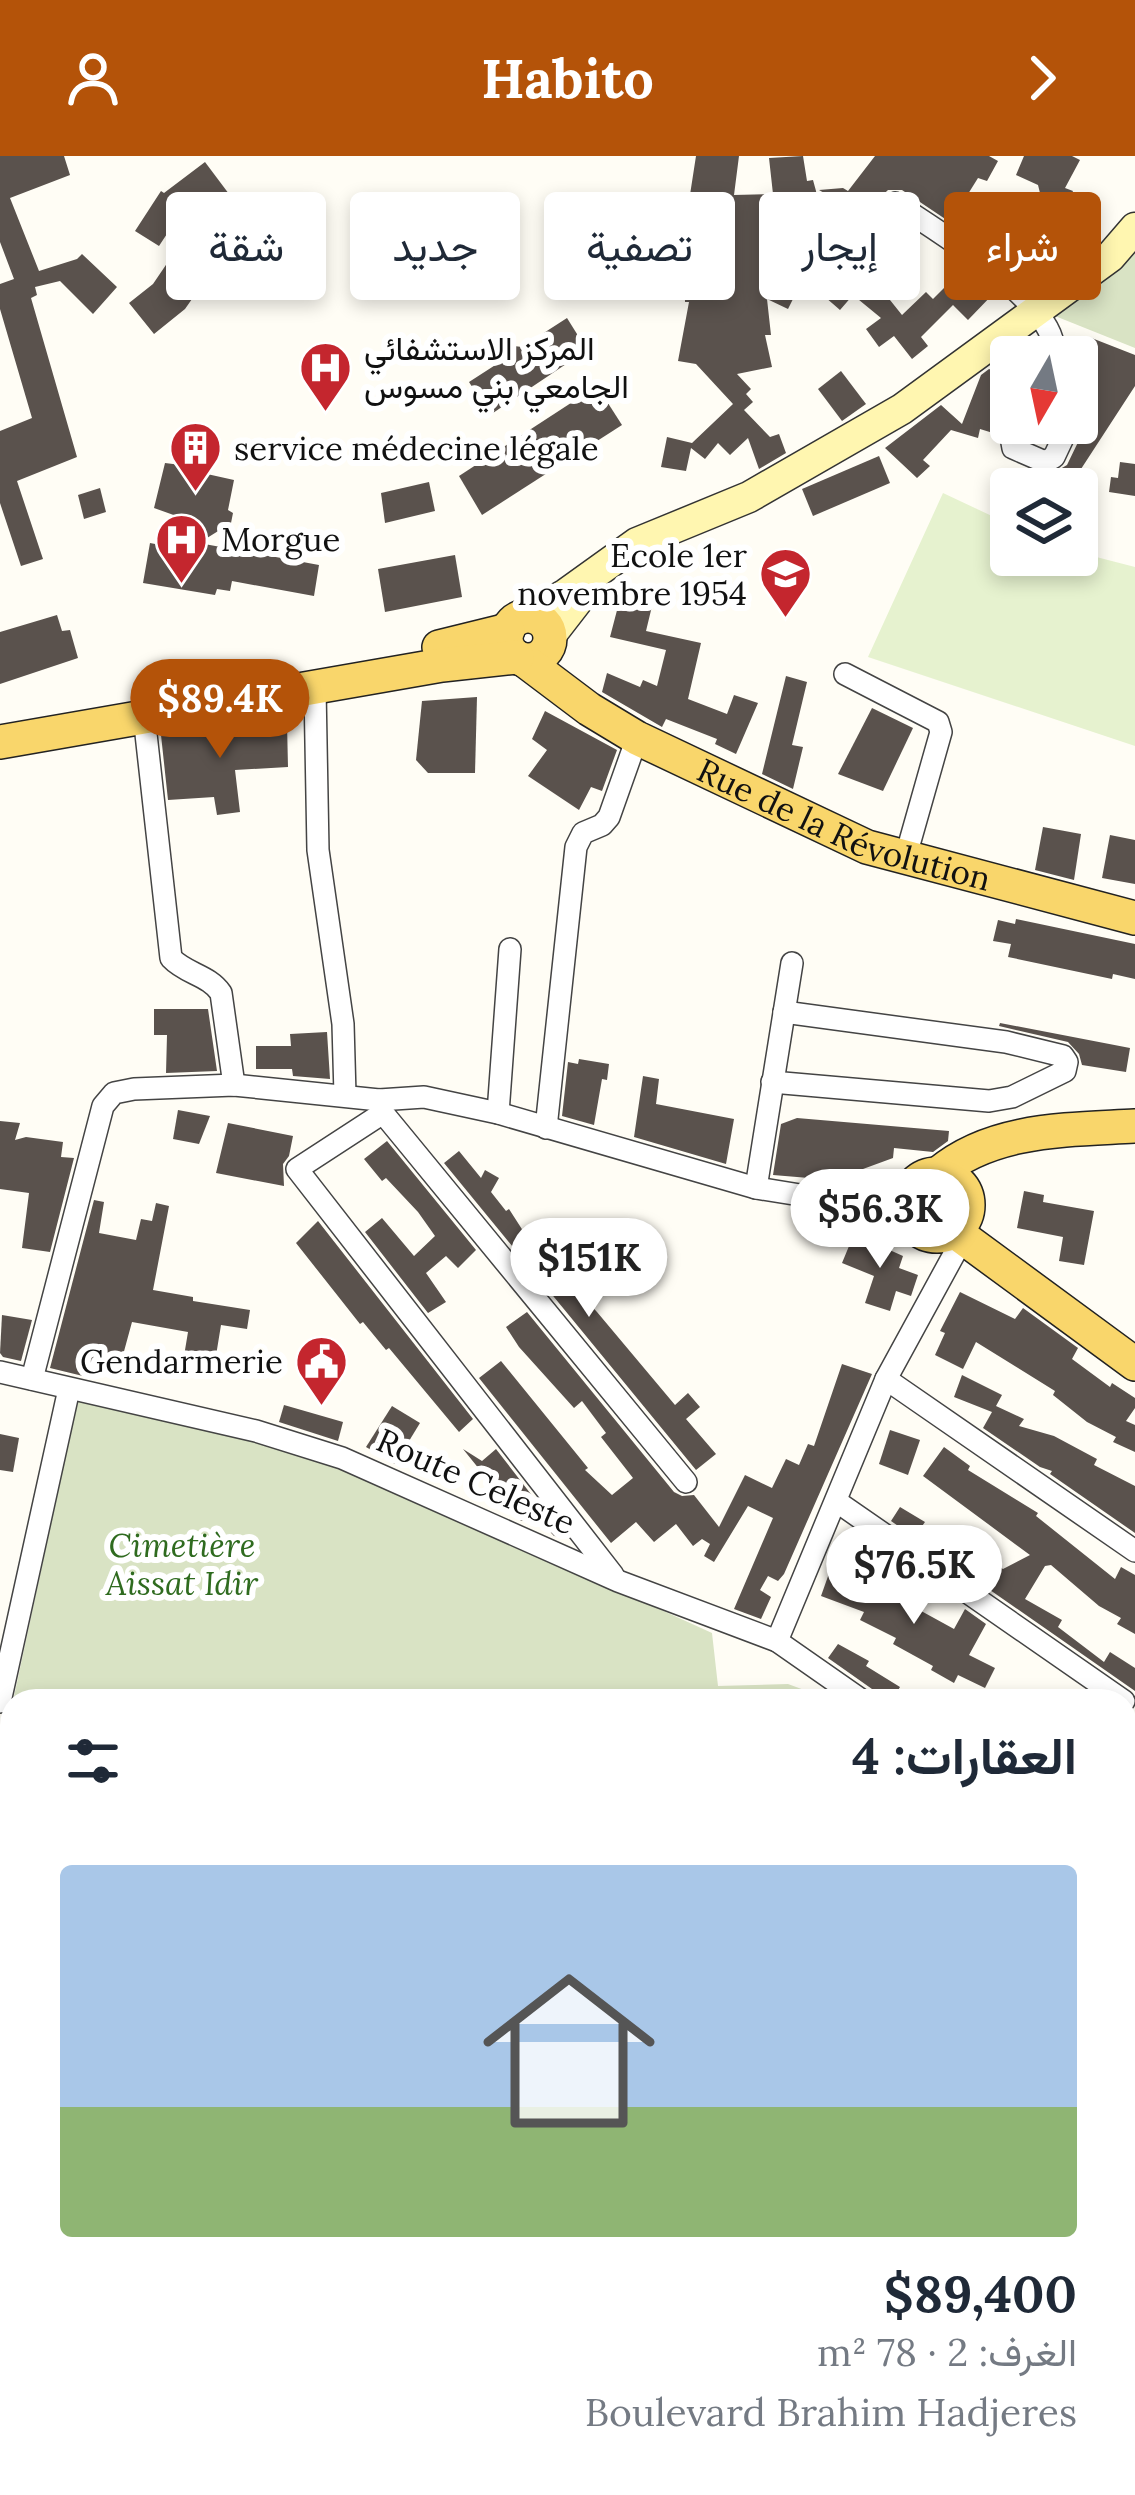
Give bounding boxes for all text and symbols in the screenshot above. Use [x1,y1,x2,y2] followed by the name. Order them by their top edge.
[481,44,654,113] text: Habito
[60,45,126,111] icon: person
[1009,45,1075,111] icon: forward
[166,192,326,300] chip: شقة
[350,192,520,300] chip: جديد
[544,192,735,300] chip: تصفية
[759,192,920,300] chip: إيجار
[944,192,1101,300] chip: شراء
[364,327,629,413] place label: المركز الاستشفائي الجامعي بني مسوس
[990,336,1098,444] north arrow
[990,336,1098,576] map controls
[297,339,353,413] hospital icon: المركز الاستشفائي الجامعي بني مسوس
[167,420,223,494] building icon: service médecine légale
[234,427,599,469] place label: service médecine légale
[990,468,1098,576] button: layers
[154,511,210,585] hospital icon: Morgue
[221,518,340,560] place label: Morgue
[517,534,748,614] place label: Ecole 1er novembre 1954
[758,546,814,620] school or university icon: Ecole 1er novembre 1954
[122,659,318,761] pin: $89.4K
[157,673,283,723] text: $89.4K
[691,749,995,900] street label: Rue de la Révolution
[782,1169,978,1271] pin: $56.3K
[817,1183,943,1233] text: $56.3K
[505,1218,673,1320] pin: $151K
[537,1232,641,1282] text: $151K
[294,1333,350,1407] public building icon: Gendarmerie
[80,1340,283,1382] place label: Gendarmerie
[370,1419,582,1543] street label: Route Celeste
[105,1524,259,1604] park label: Cimetière Aissat Idir
[816,1525,1012,1627] pin: $76.5K
[853,1539,975,1589] text: $76.5K
[852,1723,1077,1788] text: العقارات: 4
[60,1728,126,1794] icon: filters
[461,1943,677,2159] icon: home
[884,2261,1077,2326] text: $89,400
[817,2327,1077,2377] text: الغرف: 2 · 78 m²
[585,2387,1077,2437] text: Boulevard Brahim Hadjeres

